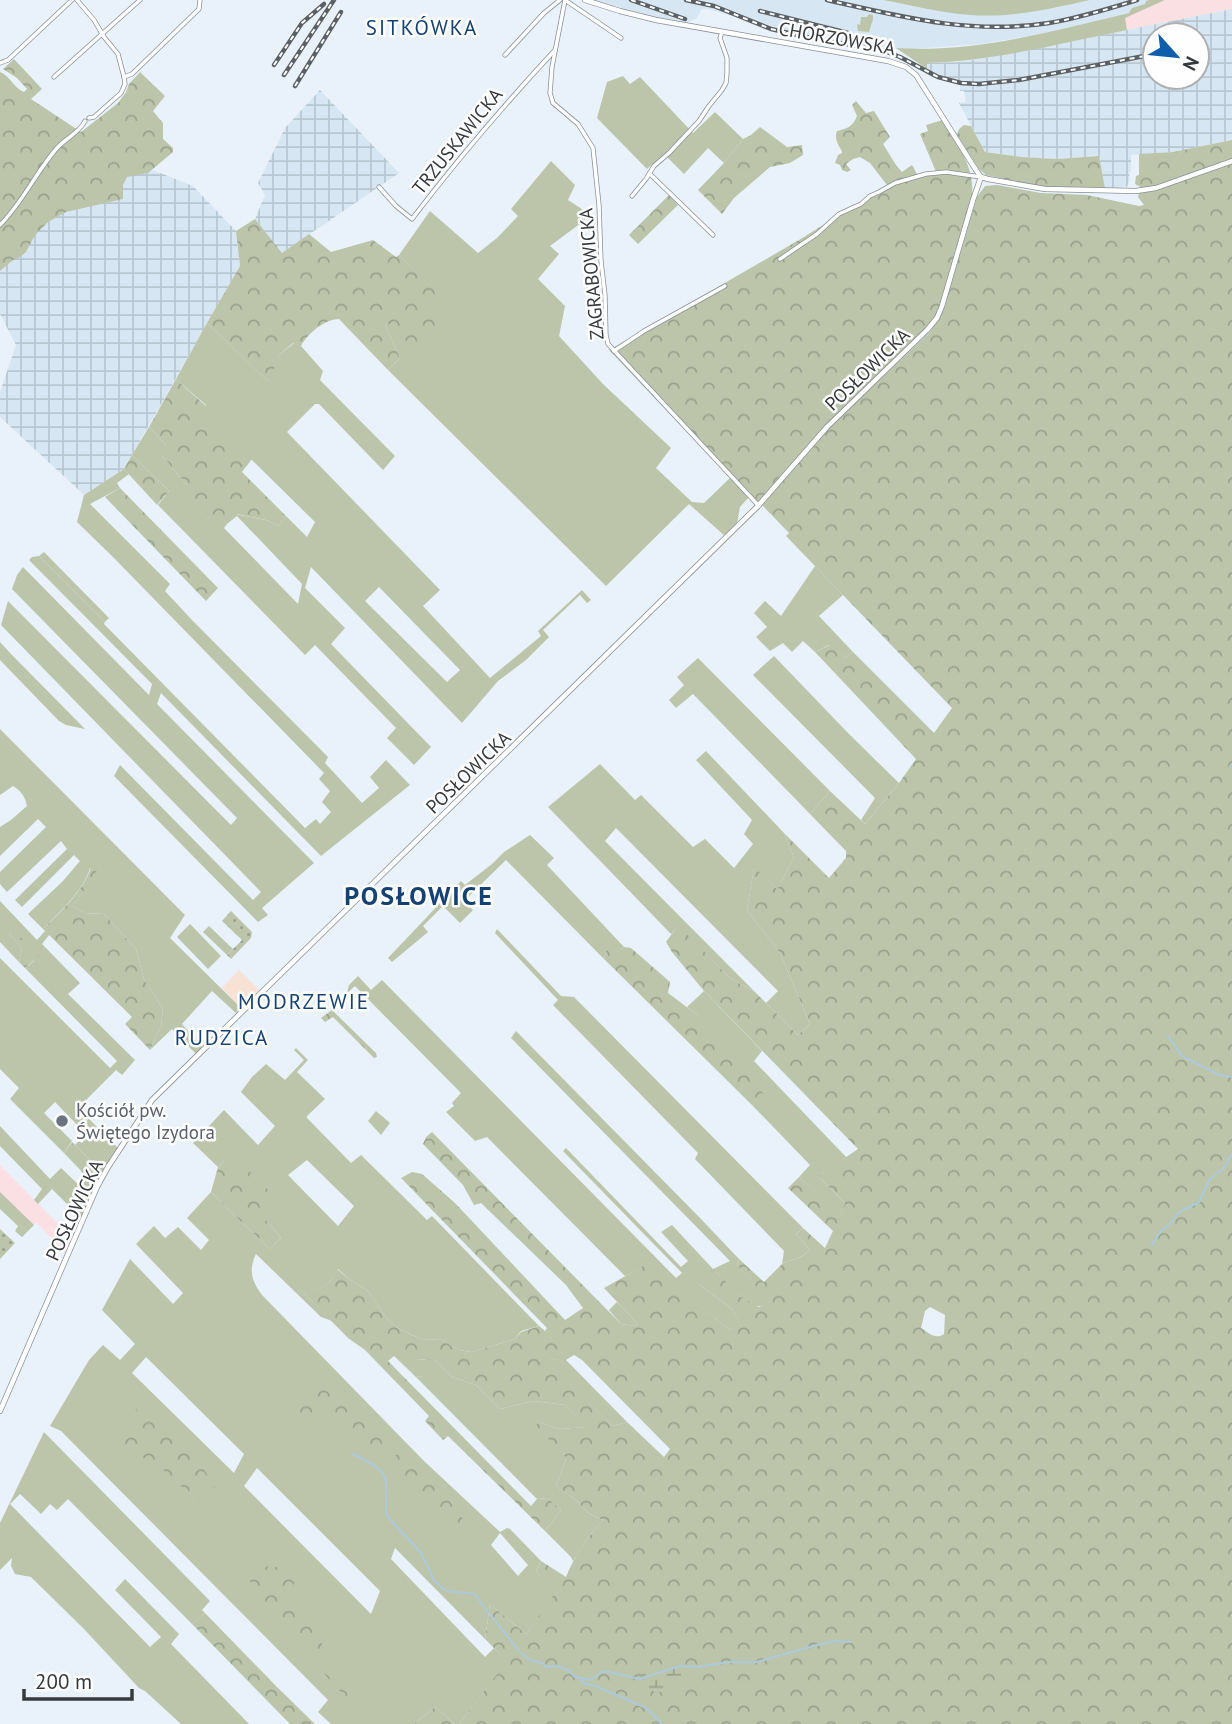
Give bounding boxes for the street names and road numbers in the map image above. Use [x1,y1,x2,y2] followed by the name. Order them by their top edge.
[777,16,897,60] street label: CHORZOWSKA
[407,83,507,199] street label: TRZUSKAWICKA
[573,207,609,341] street label: ZAGRABOWICKA
[820,323,914,415] street label: POSŁOWICKA
[421,726,515,818] street label: POSŁOWICKA
[40,1156,108,1264] street label: POSŁOWICKA

